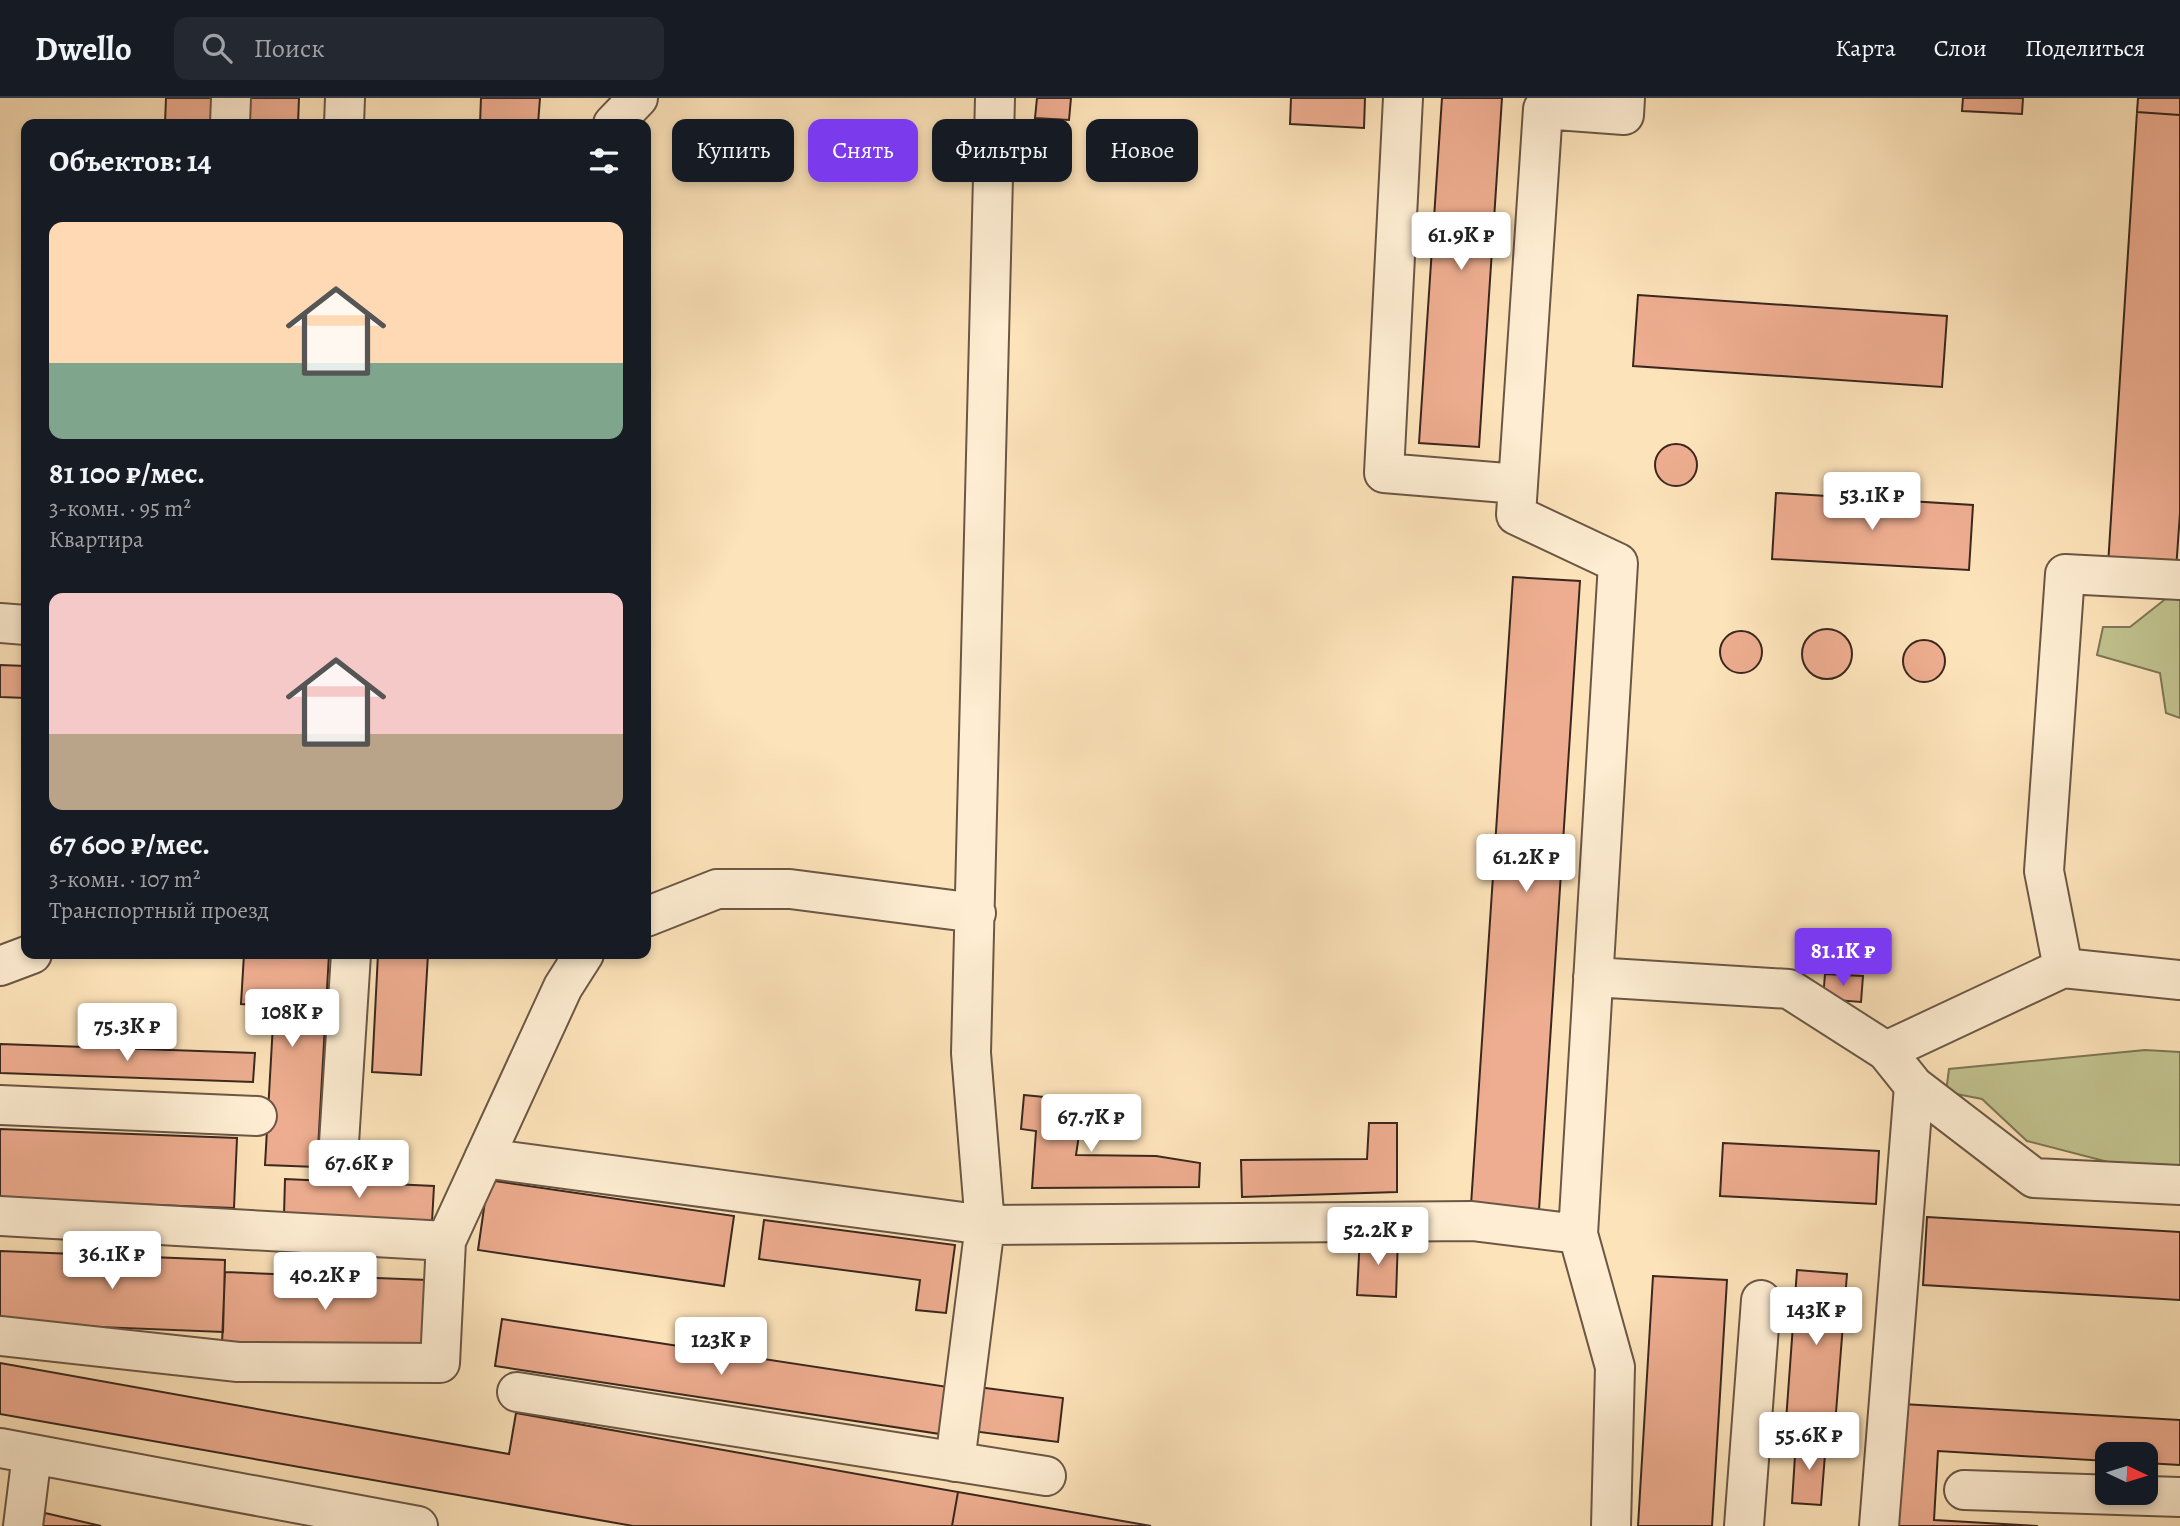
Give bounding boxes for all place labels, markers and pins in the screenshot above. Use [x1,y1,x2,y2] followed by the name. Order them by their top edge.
[1396,212,1526,272] pin: 61.9K ₽
[1807,472,1937,532] pin: 53.1K ₽
[1461,834,1591,894] pin: 61.2K ₽
[1778,928,1908,988] pin: 81.1K ₽
[235,990,349,1049] pin: 108K ₽
[62,1004,192,1063] pin: 75.3K ₽
[1026,1094,1156,1154] pin: 67.7K ₽
[294,1140,424,1200] pin: 67.6K ₽
[1313,1208,1443,1267] pin: 52.2K ₽
[47,1232,177,1291] pin: 36.1K ₽
[260,1252,390,1312] pin: 40.2K ₽
[1759,1288,1873,1347] pin: 143K ₽
[664,1318,778,1377] pin: 123K ₽
[1744,1412,1874,1472] pin: 55.6K ₽

